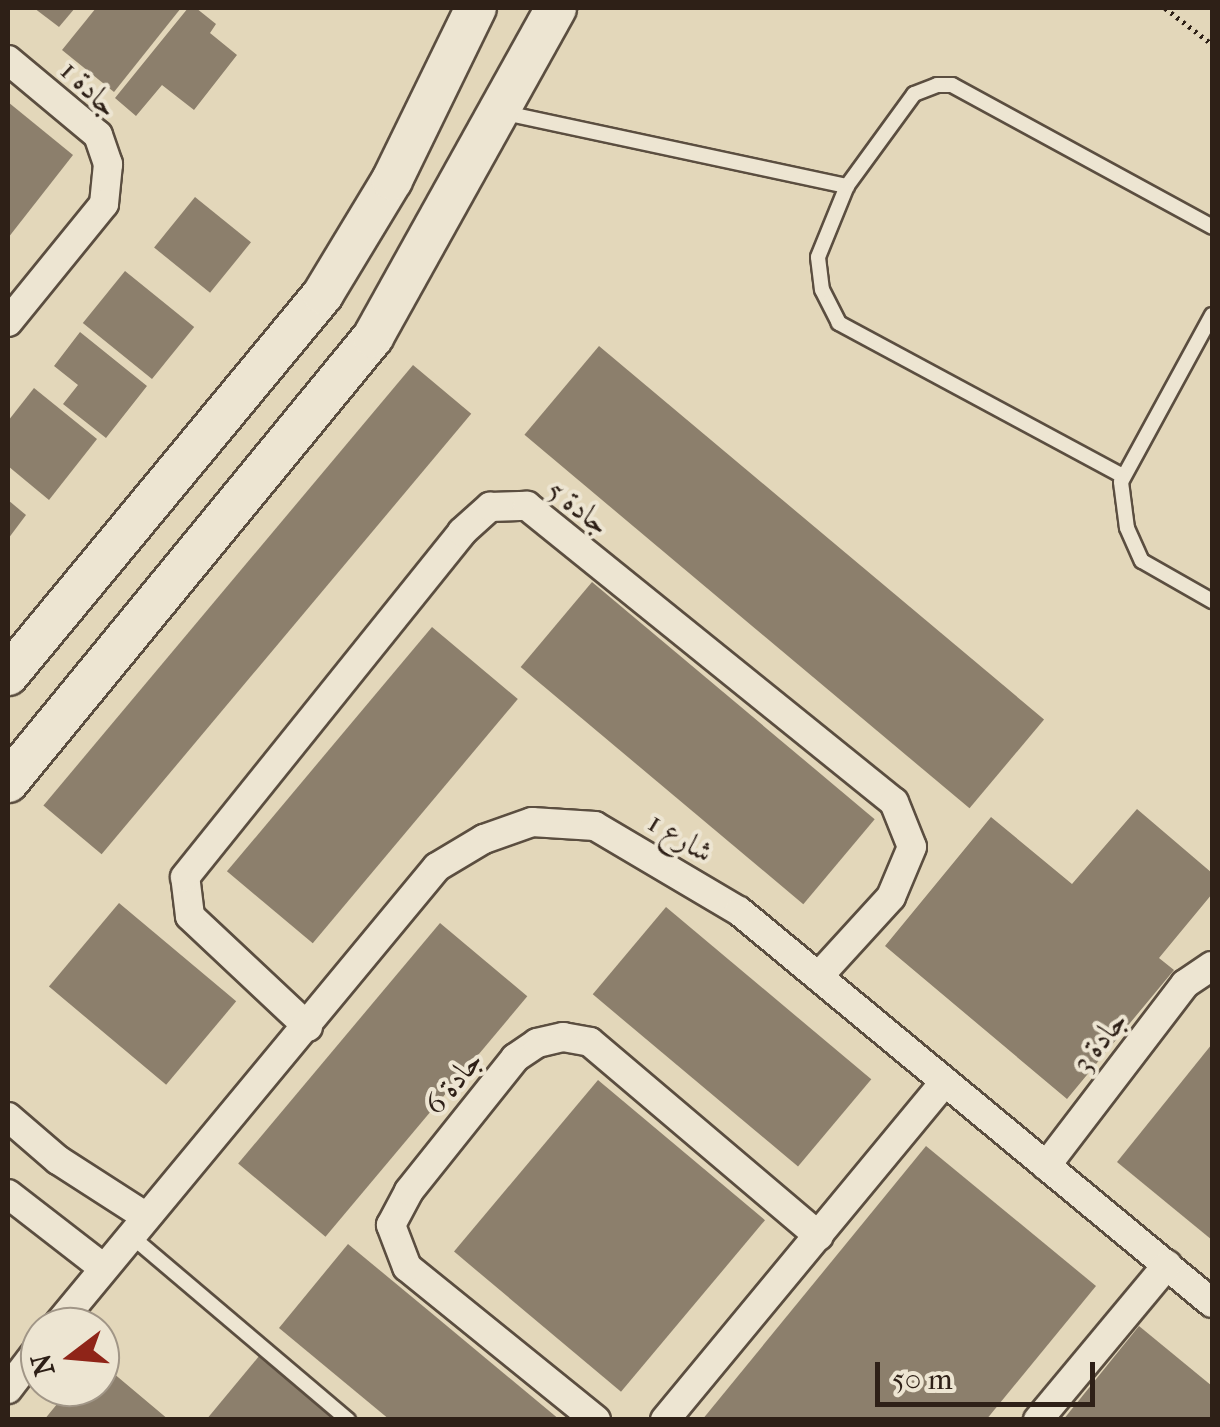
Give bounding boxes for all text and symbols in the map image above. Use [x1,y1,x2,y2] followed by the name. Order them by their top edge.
[52,53,126,125] street label: جادة 1
[540,473,616,543] street label: جادة 5
[641,805,719,871] street label: شارع 1
[1065,1004,1135,1080] street label: جادة 3
[417,1044,491,1122] street label: جادة 6
[20,1307,120,1407] north arrow
[880,1342,1100,1404] scale bar
[24,1350,61,1380] text: N
[892,1362,953,1397] text: 50 m

